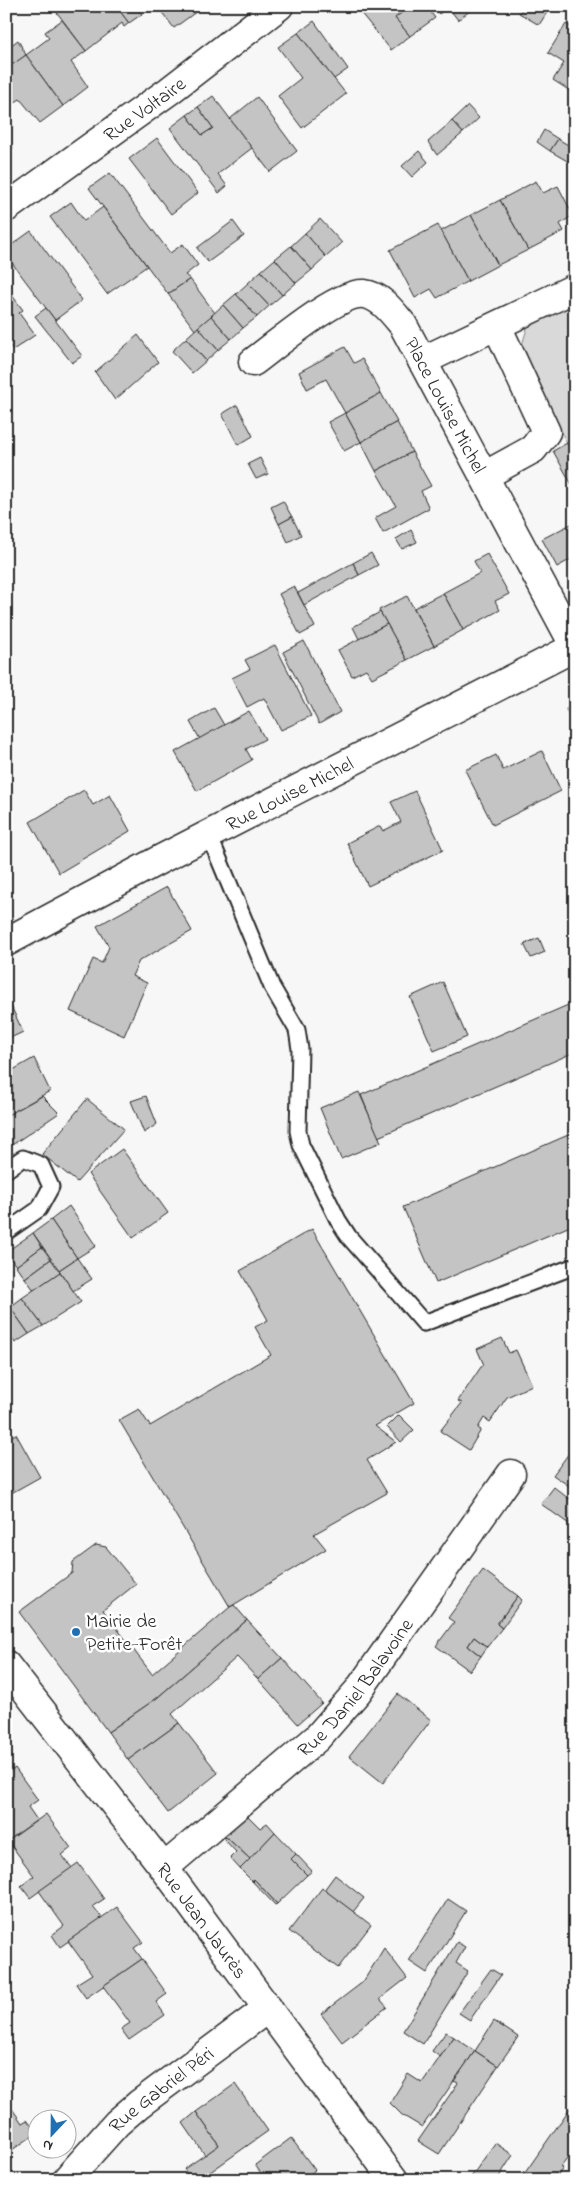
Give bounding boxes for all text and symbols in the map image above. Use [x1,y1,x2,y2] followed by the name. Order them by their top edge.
[98,71,193,150] street label: Rue Voltaire
[396,333,492,480] street label: Place Louise Michel
[222,751,359,840] street label: Rue Louise Michel
[86,1608,183,1660] place label: Mairie de Petite-Forêt
[292,1613,422,1766] street label: Rue Daniel Balavoine
[70,1626,82,1638] marker: Mairie de Petite-Forêt
[148,1857,253,1986] street label: Rue Jean Jaurès
[103,2041,221,2140] street label: Rue Gabriel Péri
[28,2108,78,2158] north arrow
[39,2133,56,2156] text: N

